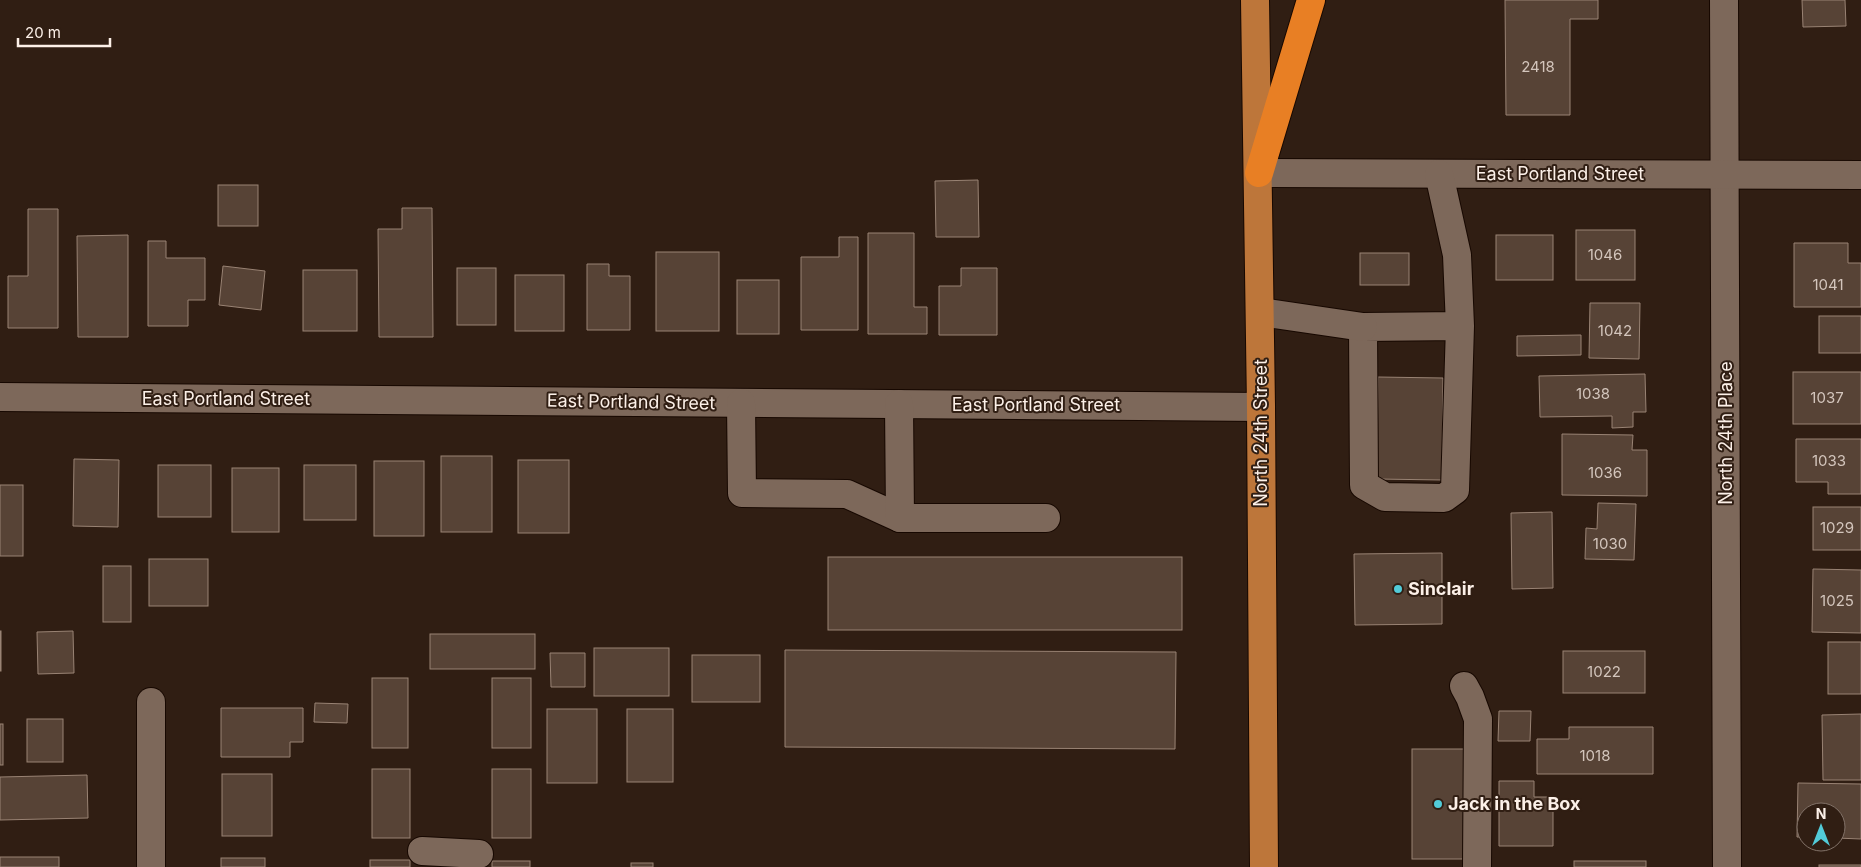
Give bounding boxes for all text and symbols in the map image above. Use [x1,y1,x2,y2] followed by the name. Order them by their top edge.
[18,15,110,47] scale bar
[25,23,61,42] text: 20 m
[1521,57,1555,76] house number: 2418
[1476,163,1644,184] street label: East Portland Street
[1588,245,1622,264] house number: 1046
[1812,275,1844,294] house number: 1041
[1598,321,1632,340] house number: 1042
[1250,359,1271,507] street label: North 24th Street
[1715,361,1736,505] street label: North 24th Place
[1576,384,1610,403] house number: 1038
[142,388,310,409] street label: East Portland Street
[1810,388,1844,407] house number: 1037
[547,390,716,413] street label: East Portland Street
[952,394,1120,415] street label: East Portland Street
[1812,451,1846,470] house number: 1033
[1588,463,1622,482] house number: 1036
[1820,518,1854,537] house number: 1029
[1593,534,1627,553] house number: 1030
[1408,578,1474,599] place label: Sinclair
[1392,583,1404,595] marker: Sinclair
[1820,591,1854,610] house number: 1025
[1587,662,1621,681] house number: 1022
[1580,746,1610,765] house number: 1018
[1448,793,1581,814] place label: Jack in the Box
[1432,798,1444,810] marker: Jack in the Box
[1796,802,1846,852] north arrow
[1816,805,1826,822] text: N

